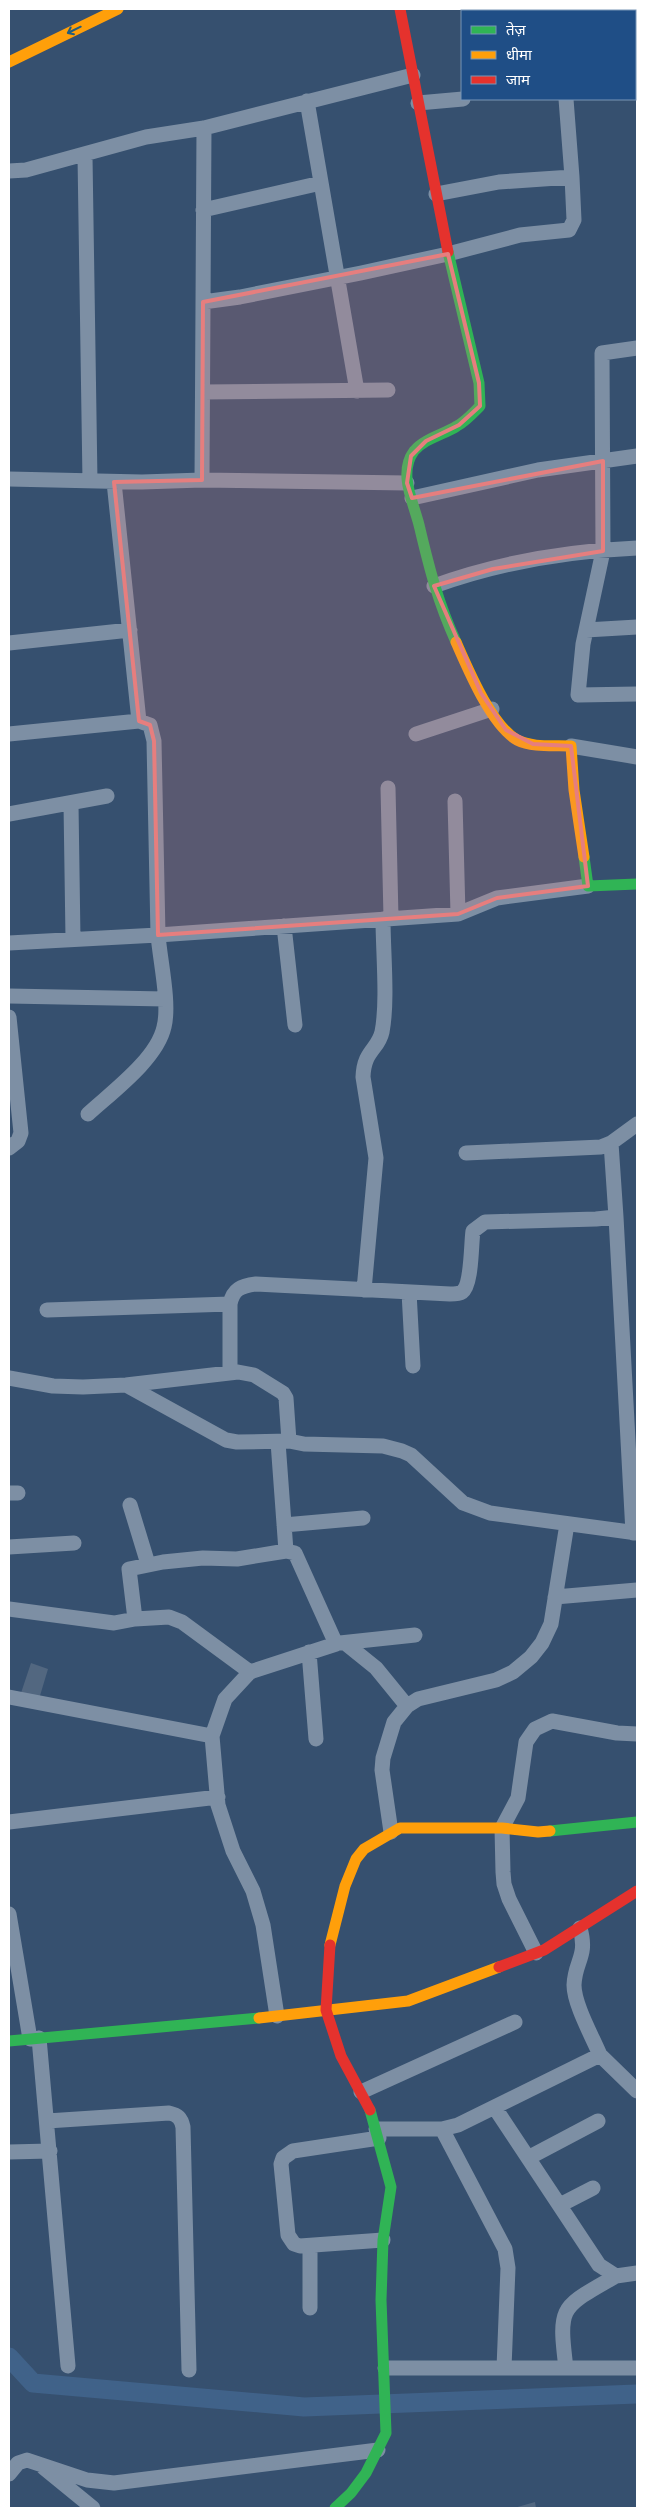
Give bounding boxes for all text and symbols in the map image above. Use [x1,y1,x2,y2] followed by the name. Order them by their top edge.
[461,10,636,100] legend
[506,18,527,41] text: तेज़
[67,26,82,35] one-way arrow
[506,43,533,66] text: धीमा
[506,68,531,91] text: जाम

